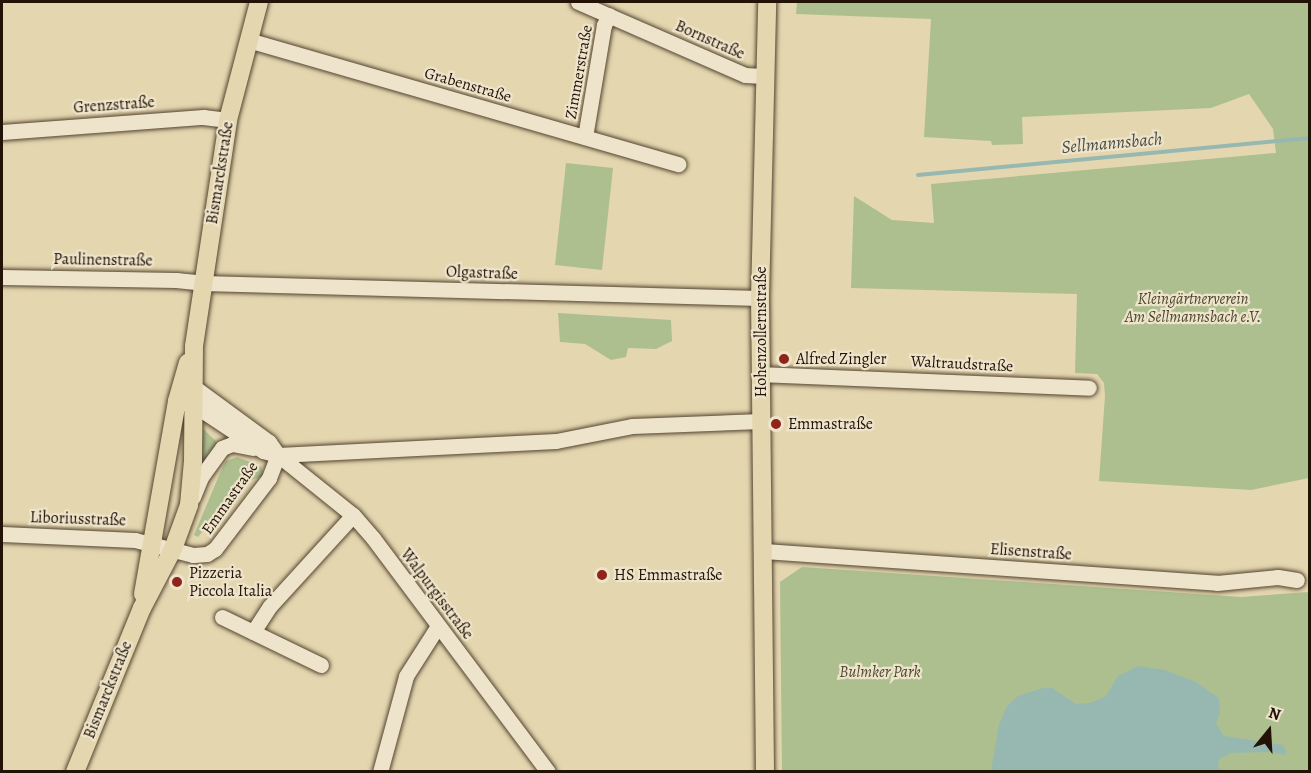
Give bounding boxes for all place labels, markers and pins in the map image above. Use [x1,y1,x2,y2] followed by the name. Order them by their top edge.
[796,349,887,369] place label: Alfred Zingler
[777,352,791,366] marker: Alfred Zingler
[788,414,873,434] place label: Emmastraße
[769,417,783,431] marker: Emmastraße
[189,563,272,601] place label: Pizzeria Piccola Italia
[614,565,723,585] place label: HS Emmastraße
[595,568,609,582] marker: HS Emmastraße
[170,575,184,589] marker: Pizzeria Piccola Italia

